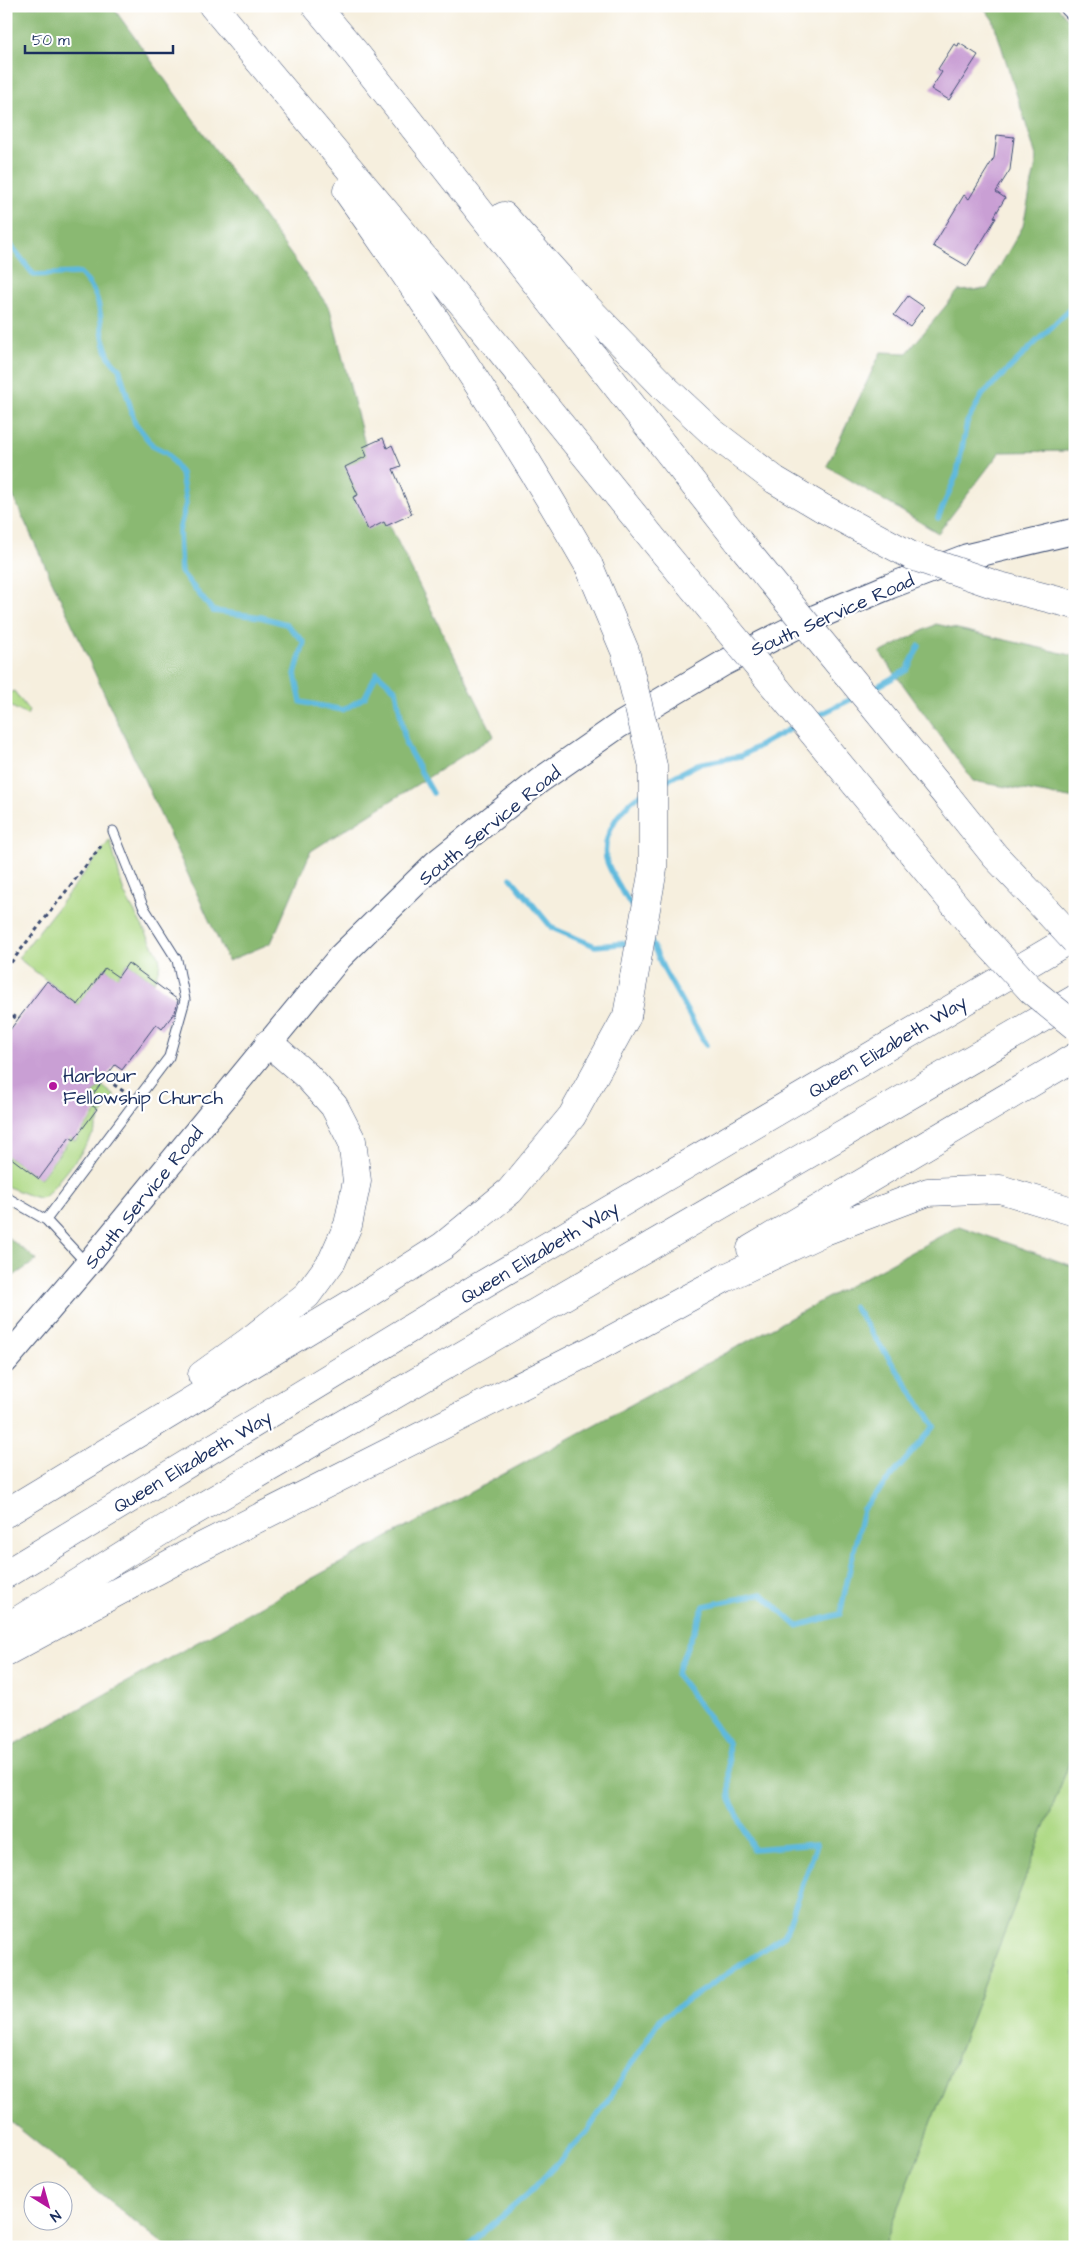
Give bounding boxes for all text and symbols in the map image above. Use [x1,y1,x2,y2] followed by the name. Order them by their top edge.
[25,22,172,54] scale bar
[32,30,70,51] text: 50 m
[746,567,919,664] street label: South Service Road
[413,760,567,892] street label: South Service Road
[803,989,973,1106] street label: Queen Elizabeth Way
[63,1063,223,1112] place label: Harbour Fellowship Church
[47,1080,59,1092] marker: Harbour Fellowship Church
[78,1121,210,1275] street label: South Service Road
[455,1195,625,1312] street label: Queen Elizabeth Way
[108,1404,278,1521] street label: Queen Elizabeth Way
[22,2180,72,2230] north arrow
[46,2205,65,2226] text: N

